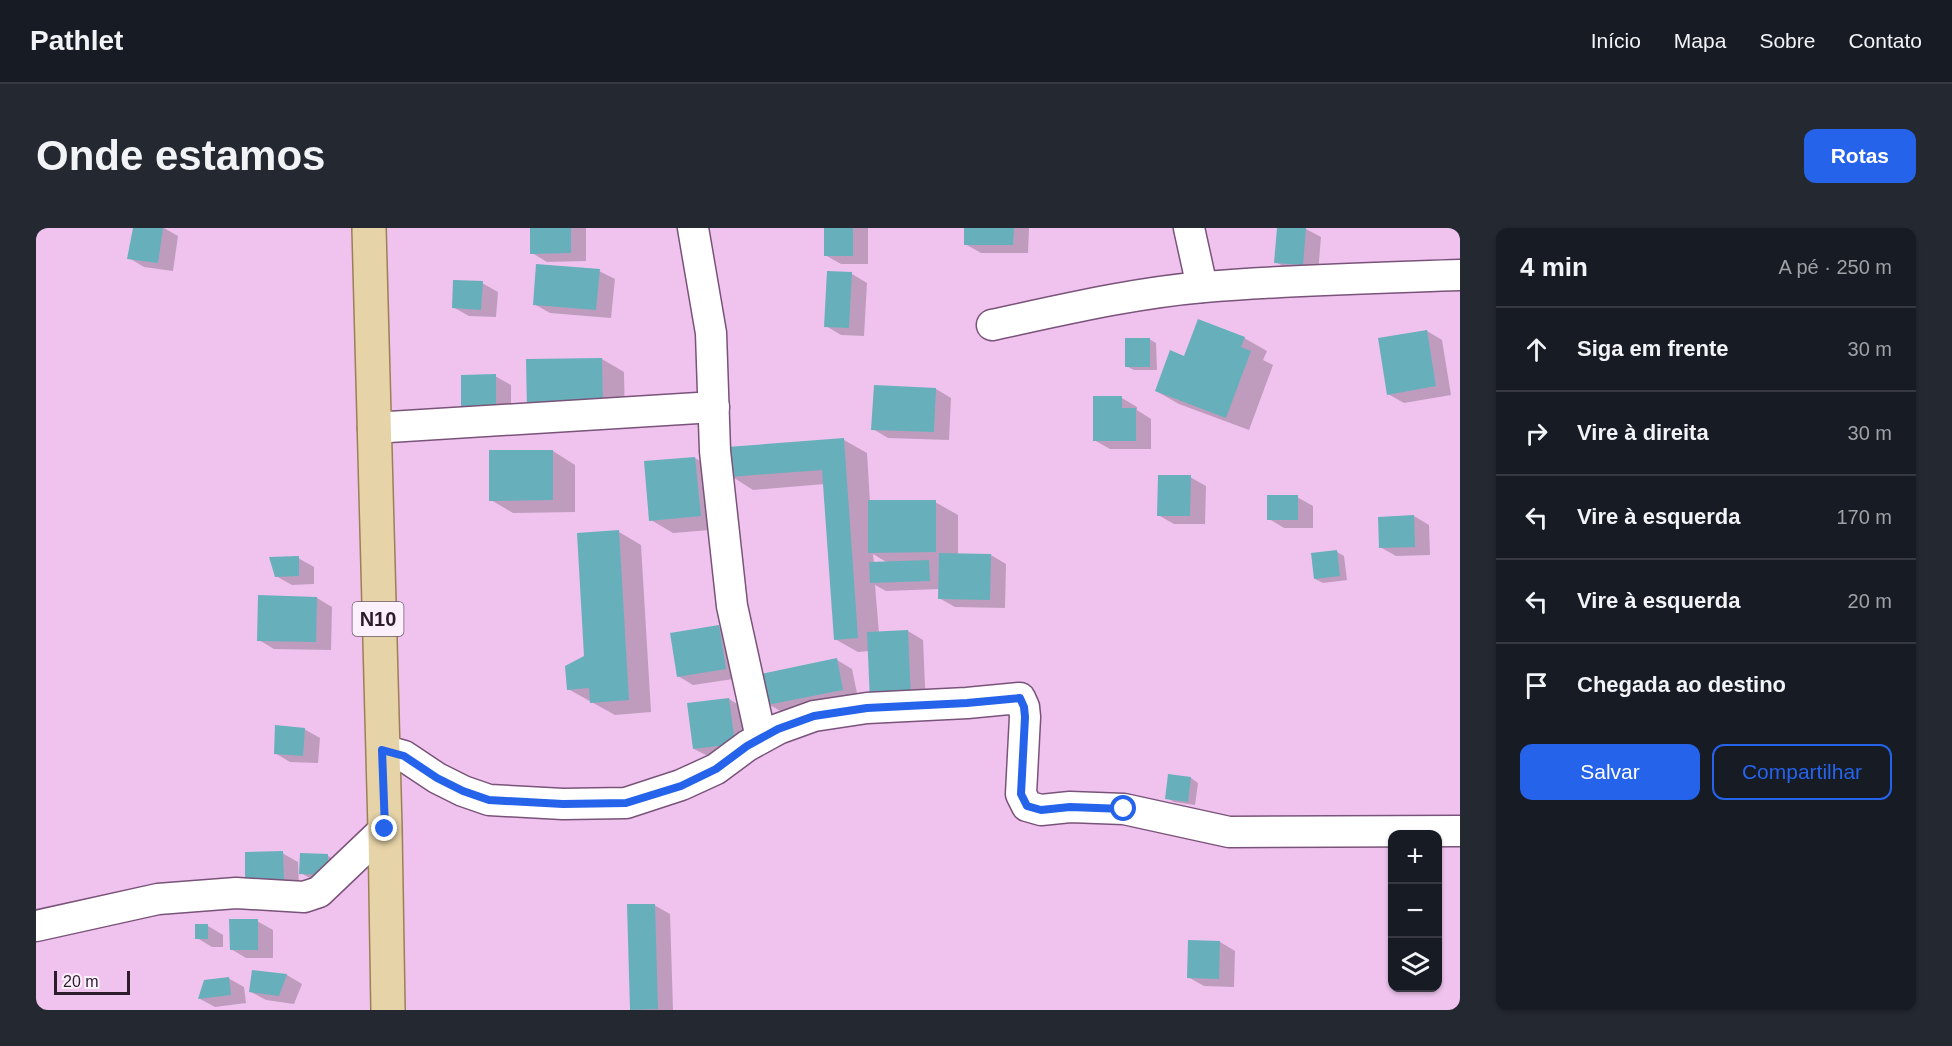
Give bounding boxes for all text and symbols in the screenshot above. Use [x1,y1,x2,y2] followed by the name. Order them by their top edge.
[30,25,123,56] text: Pathlet
[1591,29,1641,52] text: Início
[1674,29,1726,52] text: Mapa
[1759,29,1815,52] text: Sobre
[1848,29,1922,52] text: Contato
[1804,129,1916,183] button: Rotas
[36,132,325,179] text: Onde estamos
[1520,252,1588,282] text: 4 min
[1779,256,1892,278] text: A pé · 250 m
[1520,333,1553,366] icon: ahead
[1577,336,1729,361] text: Siga em frente
[1848,338,1892,360] text: 30 m
[1520,417,1553,450] icon: right
[1577,420,1709,445] text: Vire à direita
[1848,422,1892,444] text: 30 m
[1520,501,1553,534] icon: left
[1577,504,1740,529] text: Vire à esquerda
[1836,506,1892,528] text: 170 m
[1520,585,1553,618] icon: left
[1577,588,1740,613] text: Vire à esquerda
[1848,590,1892,612] text: 20 m
[352,602,404,636] road number: N10
[1520,669,1553,702] icon: arrive
[1577,672,1786,697] text: Chegada ao destino
[1520,744,1700,800] button: Salvar
[1712,744,1892,800] button: Compartilhar
[1110,795,1136,821] route start
[371,815,397,841] route end
[1388,830,1442,992] map controls
[1388,830,1442,884] button: +
[1388,884,1442,938] button: −
[1388,938,1442,992] button: layers
[54,968,130,996] scale bar
[63,973,99,990] text: 20 m

